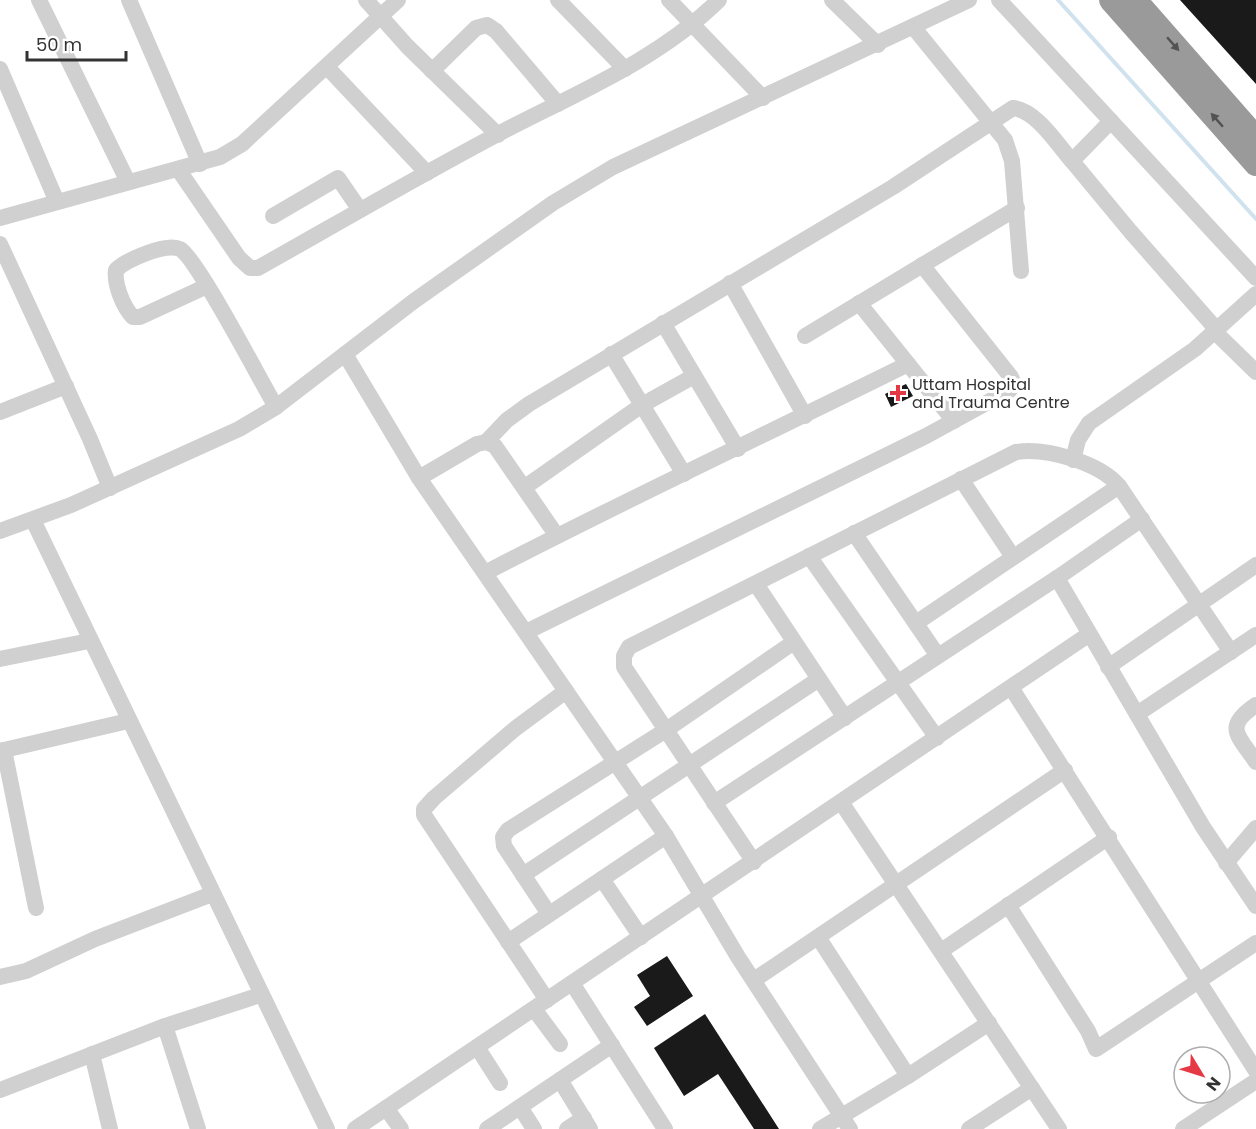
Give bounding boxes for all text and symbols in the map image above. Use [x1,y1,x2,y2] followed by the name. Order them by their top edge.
[27,24,126,62] scale bar
[36,32,82,57] text: 50 m
[1166,36,1179,51] one-way arrow
[1211,113,1224,128] one-way arrow
[912,373,1070,414] place label: Uttam Hospital and Trauma Centre
[889,384,907,402] marker: Uttam Hospital and Trauma Centre
[1172,1045,1232,1105] north arrow
[1201,1072,1226,1096] text: N

